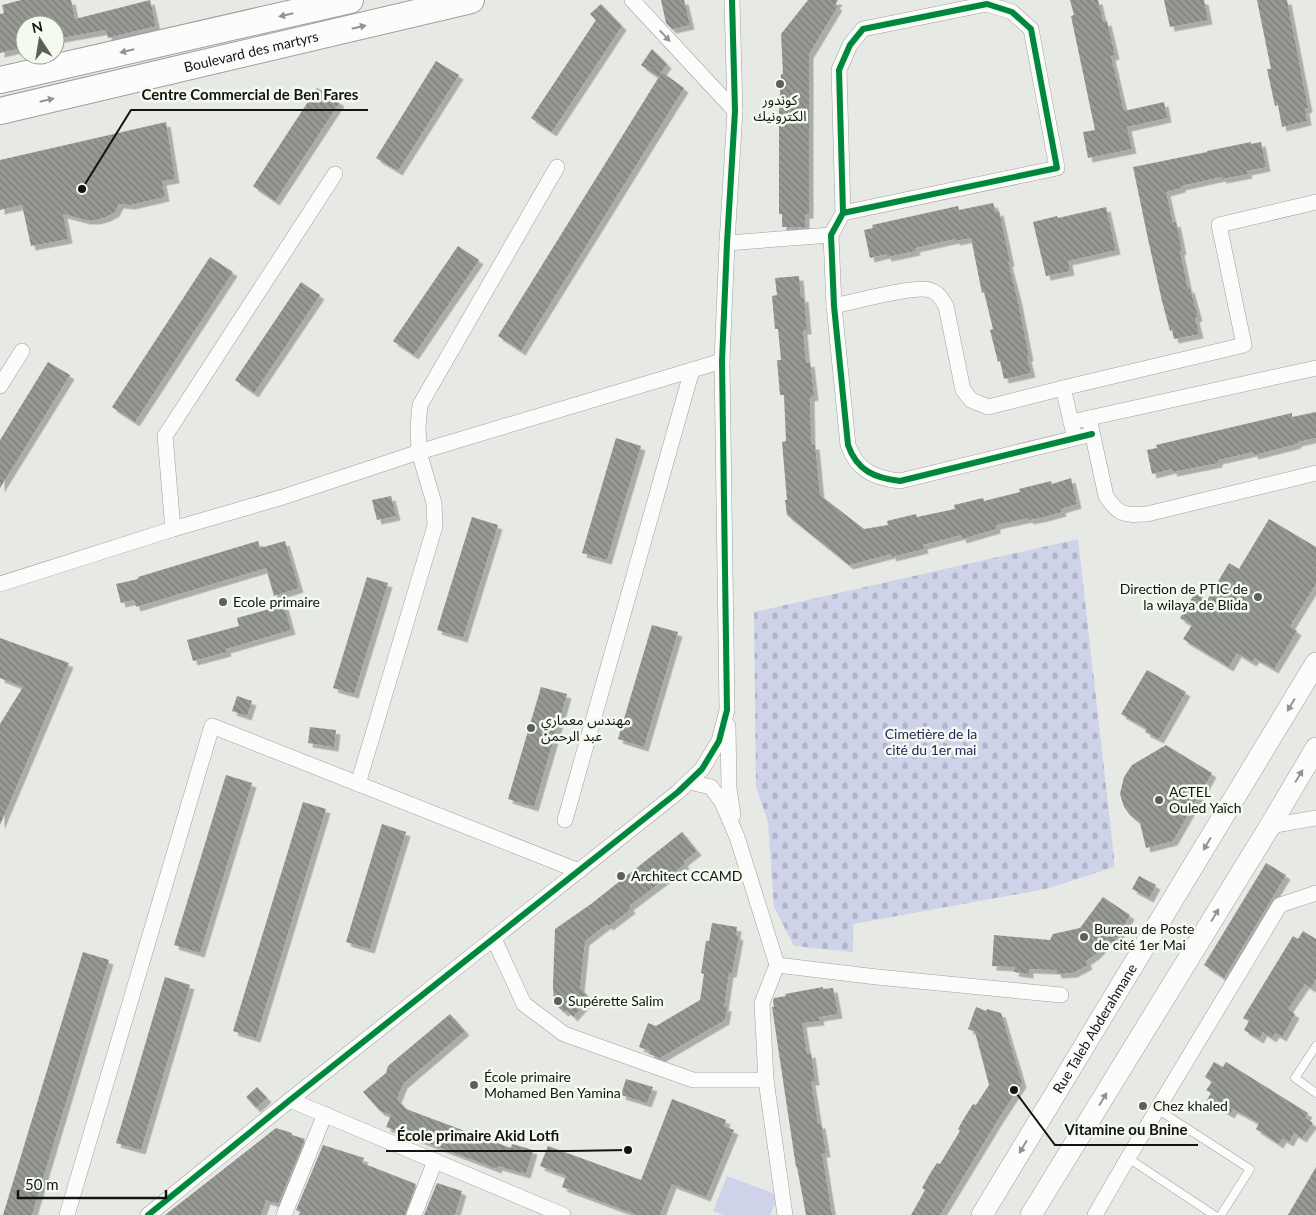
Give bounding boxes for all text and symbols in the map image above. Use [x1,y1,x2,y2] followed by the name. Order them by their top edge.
[278,11,293,19] one-way arrow
[15,15,65,65] north arrow
[30,17,44,36] text: N
[351,23,366,31] one-way arrow
[182,27,320,75] street label: Boulevard des martyrs
[660,29,671,42] one-way arrow
[120,47,135,55] one-way arrow
[774,78,786,90] marker: كوندور الكترونيك
[131,80,368,110] callout: Centre Commercial de Ben Fares
[142,85,359,103] text: Centre Commercial de Ben Fares
[753,91,807,125] place label: كوندور الكترونيك
[40,96,55,104] one-way arrow
[1120,580,1248,613] place label: Direction de PTIC de la wilaya de Blida
[1252,591,1264,603] marker: Direction de PTIC de la wilaya de Blida
[233,593,320,610] place label: Ecole primaire
[217,596,229,608] marker: Ecole primaire
[1286,698,1295,711] one-way arrow
[541,711,631,745] place label: مهندس معماري عبد الرحمن
[525,722,537,734] marker: مهندس معماري عبد الرحمن
[885,725,977,758] park label: Cimetière de la cité du 1er mai
[1294,770,1303,783] one-way arrow
[1169,783,1241,816] place label: ACTEL Ouled Yaïch
[1153,794,1165,806] marker: ACTEL Ouled Yaïch
[1202,837,1211,850] one-way arrow
[631,867,742,884] place label: Architect CCAMD
[615,870,627,882] marker: Architect CCAMD
[1210,909,1219,922] one-way arrow
[1094,920,1195,953] place label: Bureau de Poste de cité 1er Mai
[1078,931,1090,943] marker: Bureau de Poste de cité 1er Mai
[1049,960,1140,1096] street label: Rue Taleb Abderahmane
[568,992,664,1009] place label: Supérette Salim
[552,995,564,1007] marker: Supérette Salim
[484,1068,621,1101] place label: École primaire Mohamed Ben Yamina
[468,1079,480,1091] marker: École primaire Mohamed Ben Yamina
[1098,1092,1107,1105] one-way arrow
[1153,1097,1228,1114] place label: Chez khaled
[1137,1100,1149,1112] marker: Chez khaled
[1055,1115,1198,1145] callout: Vitamine ou Bnine
[1063,1120,1188,1138] text: Vitamine ou Bnine
[386,1121,570,1151] callout: École primaire Akid Lotfi
[397,1126,559,1144] text: École primaire Akid Lotfi
[1018,1141,1027,1154] one-way arrow
[18,1168,165,1200] scale bar
[25,1175,59,1193] text: 50 m

